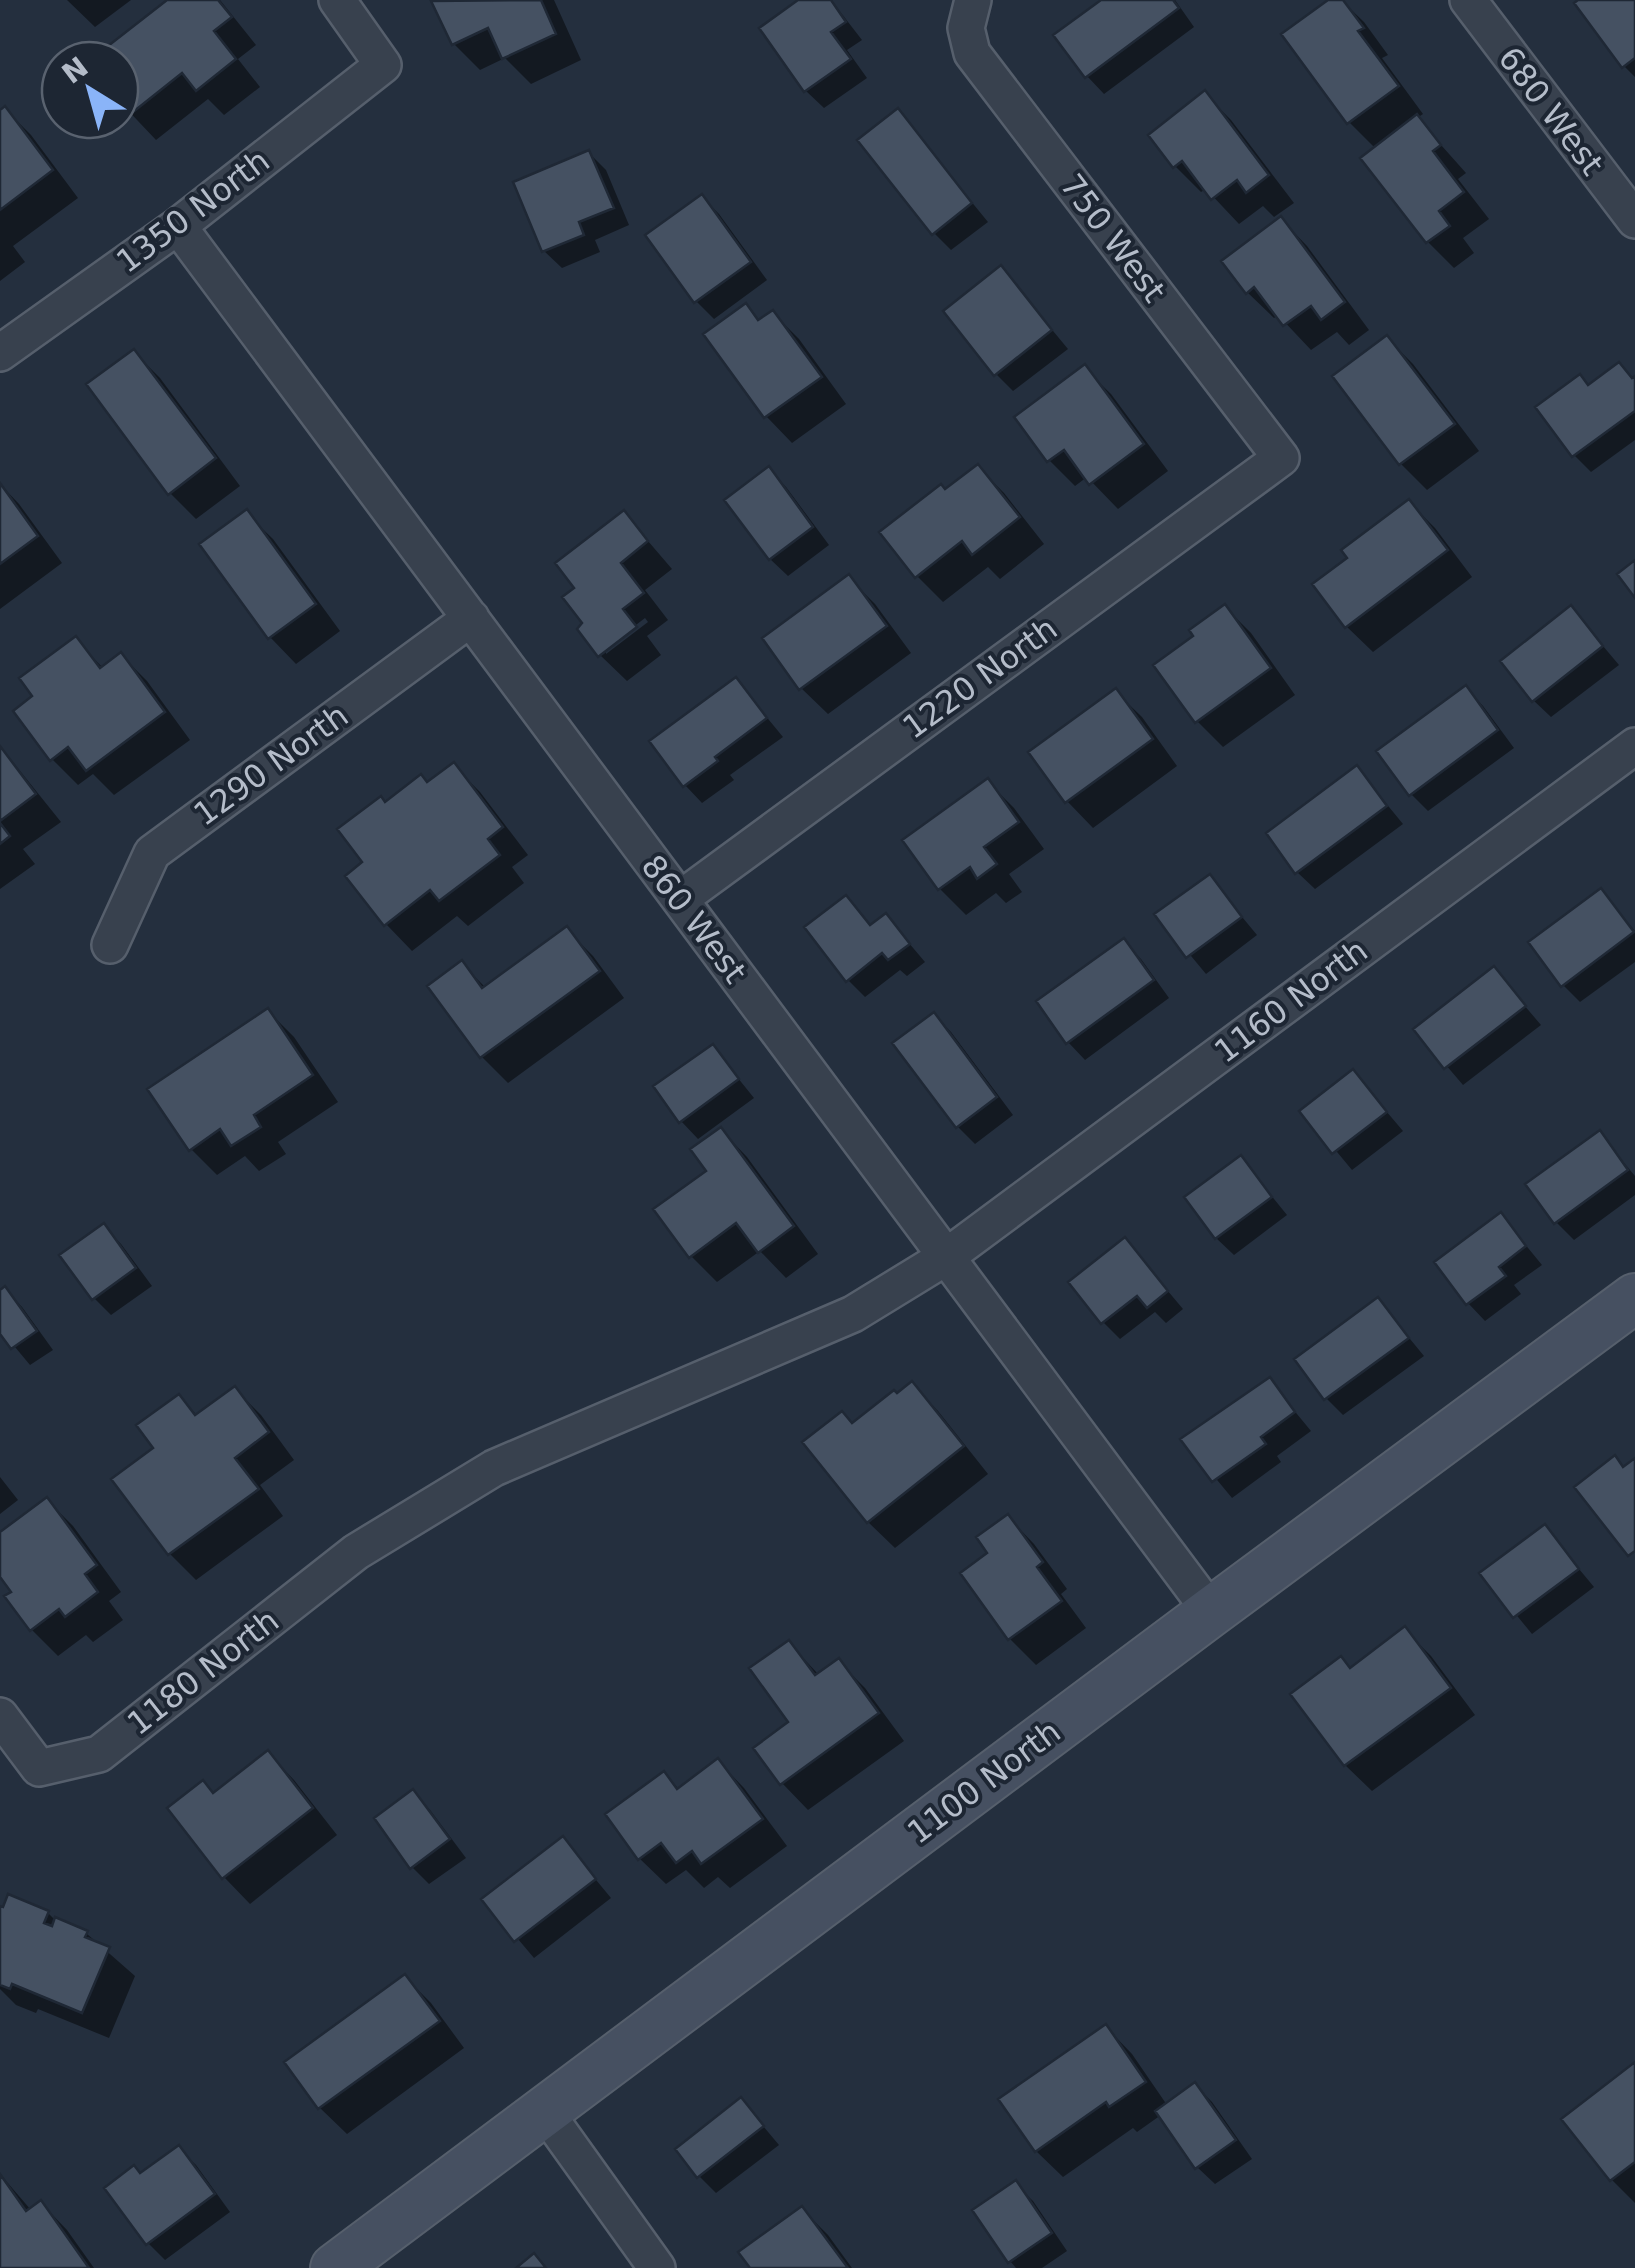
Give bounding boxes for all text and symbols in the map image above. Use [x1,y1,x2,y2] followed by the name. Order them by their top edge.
[40,40,140,140] north arrow
[1491,40,1611,182] street label: 680 West
[56,50,95,91] text: N
[109,141,277,281] street label: 1350 North
[1053,167,1173,309] street label: 750 West
[896,609,1064,747] street label: 1220 North
[187,696,355,834] street label: 1290 North
[634,848,754,990] street label: 860 West
[1207,931,1375,1071] street label: 1160 North
[120,1601,286,1743] street label: 1180 North
[900,1712,1068,1852] street label: 1100 North

